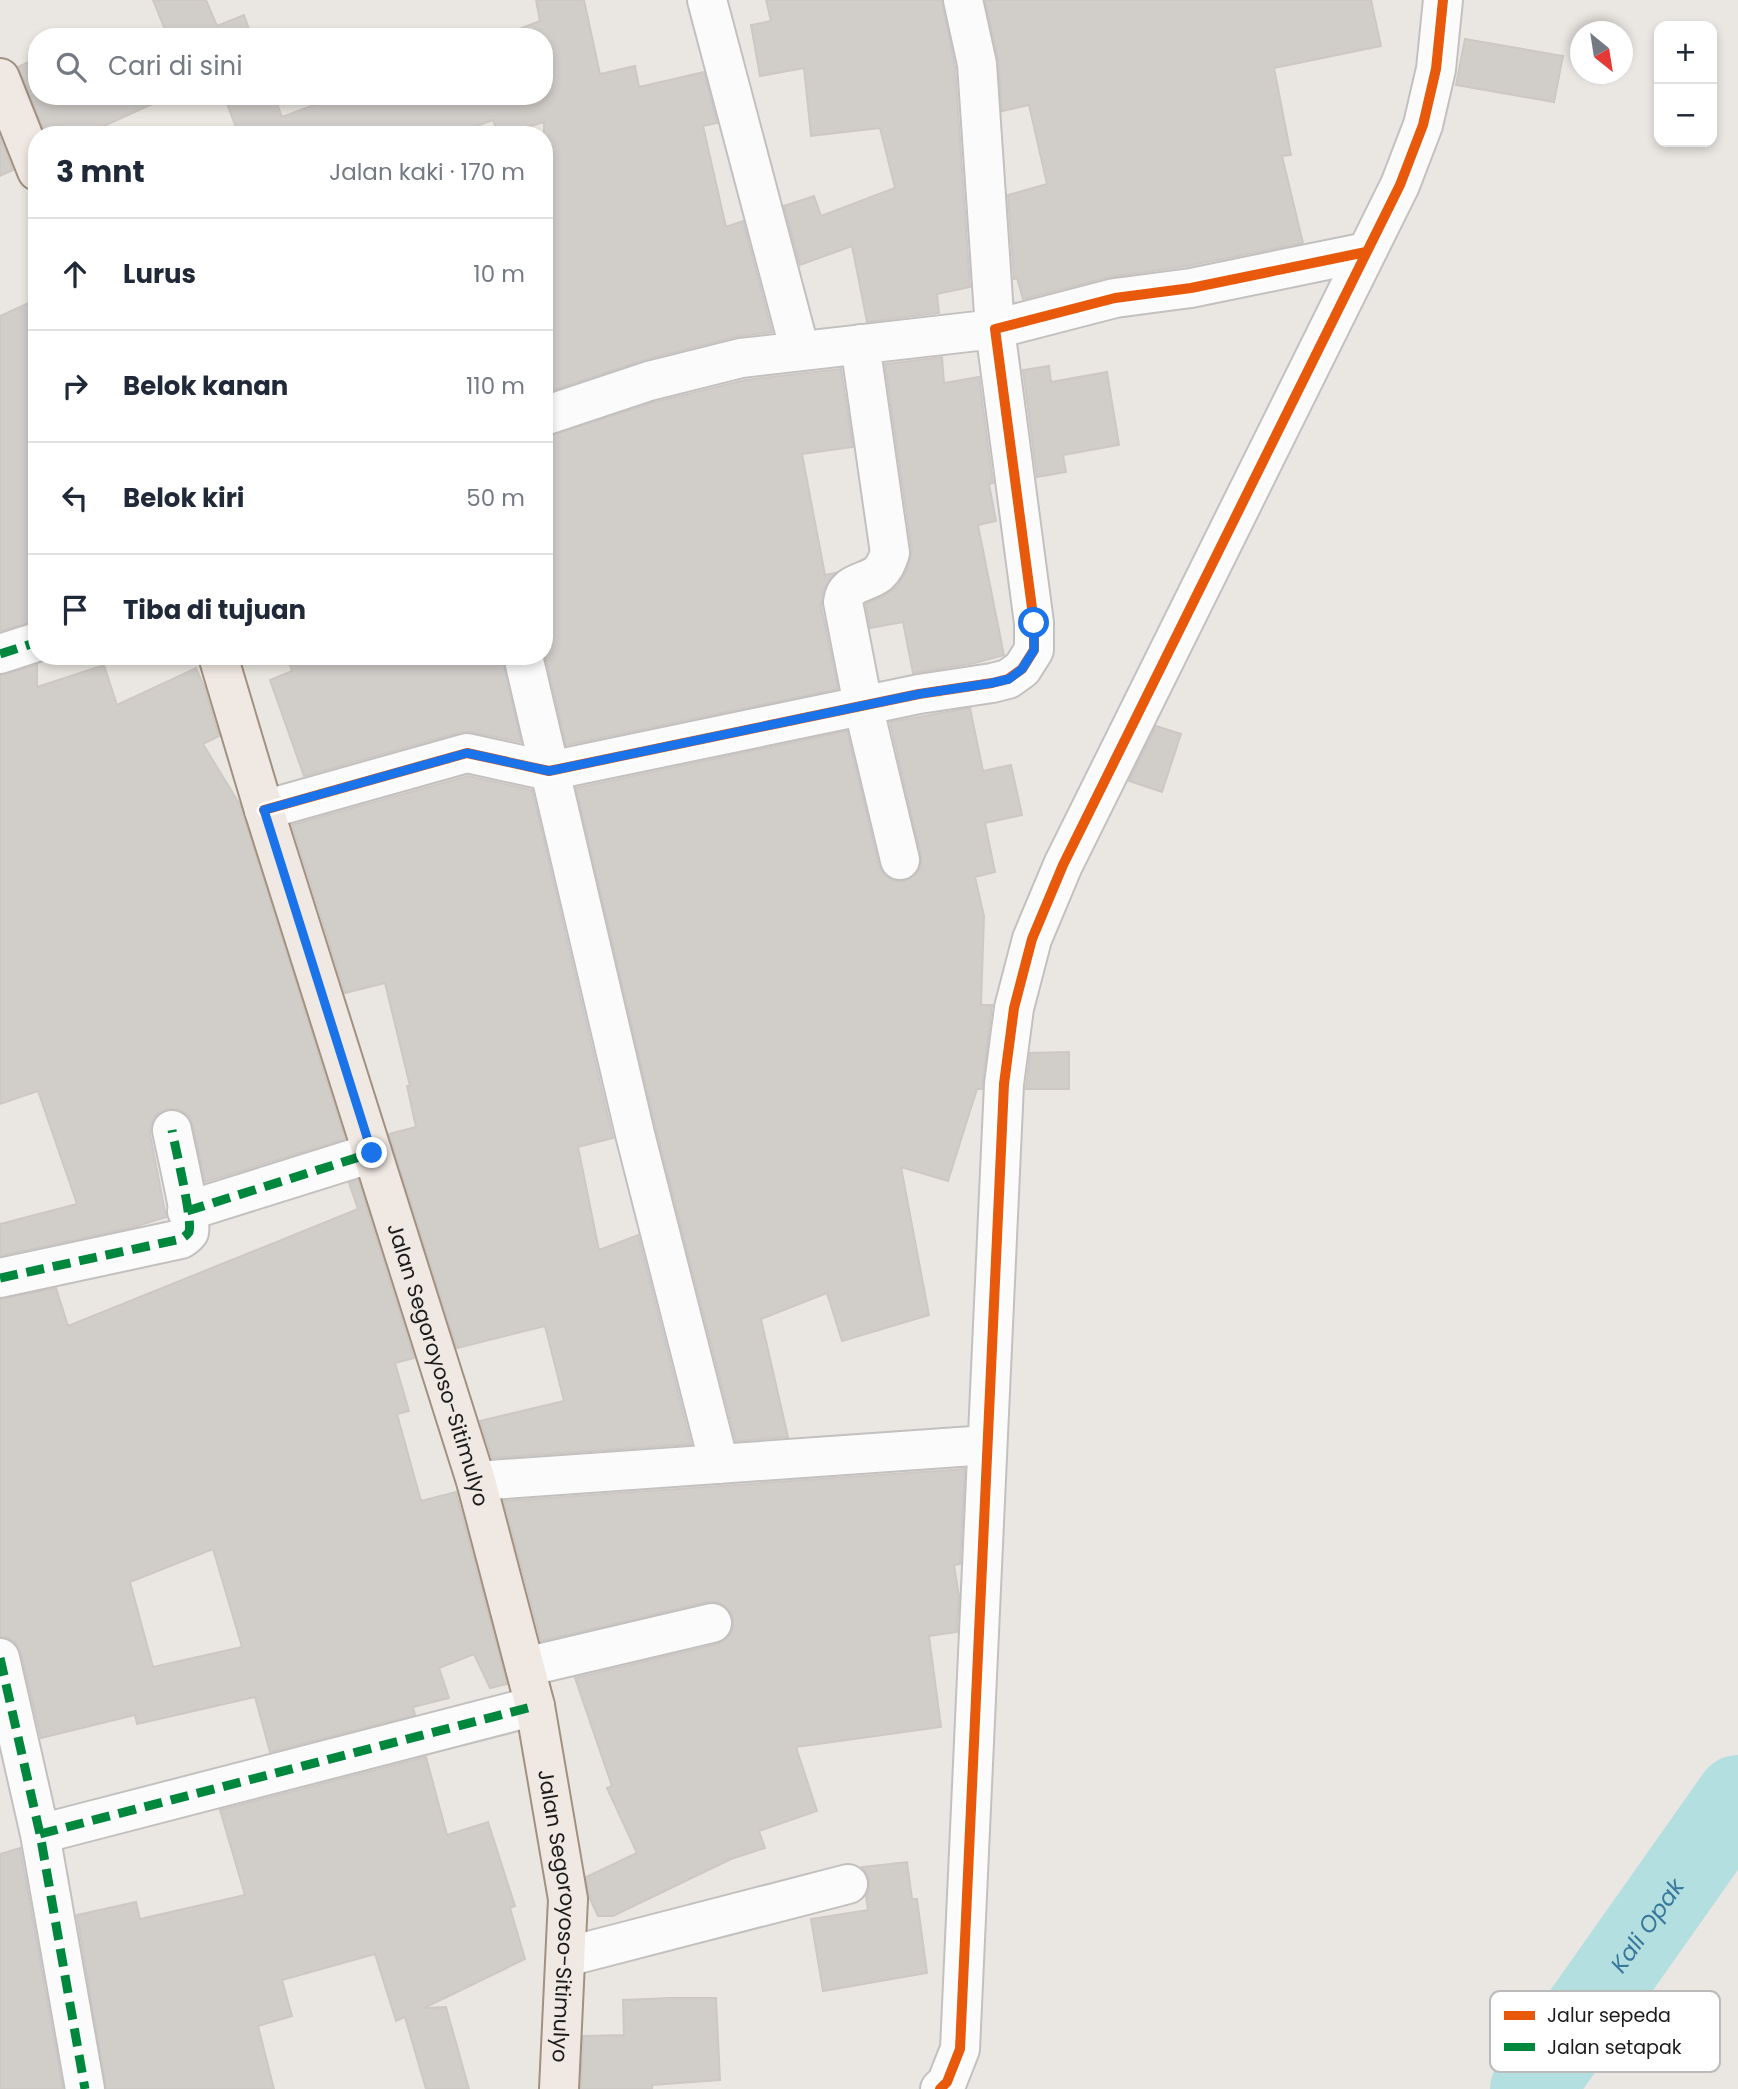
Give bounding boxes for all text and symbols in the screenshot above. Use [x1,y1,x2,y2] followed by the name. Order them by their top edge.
[1570,21,1633,84] north arrow
[1654,21,1717,147] map controls
[1654,21,1717,84] button: +
[28,28,553,105] search box
[52,48,90,86] icon: search
[108,48,243,84] text: Cari di sini
[1654,84,1717,147] button: −
[56,150,145,193] text: 3 mnt
[329,156,525,188] text: Jalan kaki · 170 m
[56,255,94,293] icon: ahead
[123,256,196,292] text: Lurus
[473,258,525,290] text: 10 m
[56,367,94,405] icon: right
[123,368,288,404] text: Belok kanan
[466,370,525,402] text: 110 m
[56,479,94,517] icon: left
[123,480,245,516] text: Belok kiri
[466,482,525,514] text: 50 m
[56,591,94,629] icon: arrive
[123,592,306,628] text: Tiba di tujuan
[1018,607,1049,638] route start
[356,1137,387,1168] route end
[381,1219,496,1509] street label: Jalan Segoroyoso-Sitimulyo
[532,1767,583,2063] street label: Jalan Segoroyoso-Sitimulyo
[1603,1871,1692,1979] water label: Kali Opak
[1490,1991,1720,2072] legend
[1547,2002,1671,2029] text: Jalur sepeda
[1547,2034,1682,2061] text: Jalan setapak

